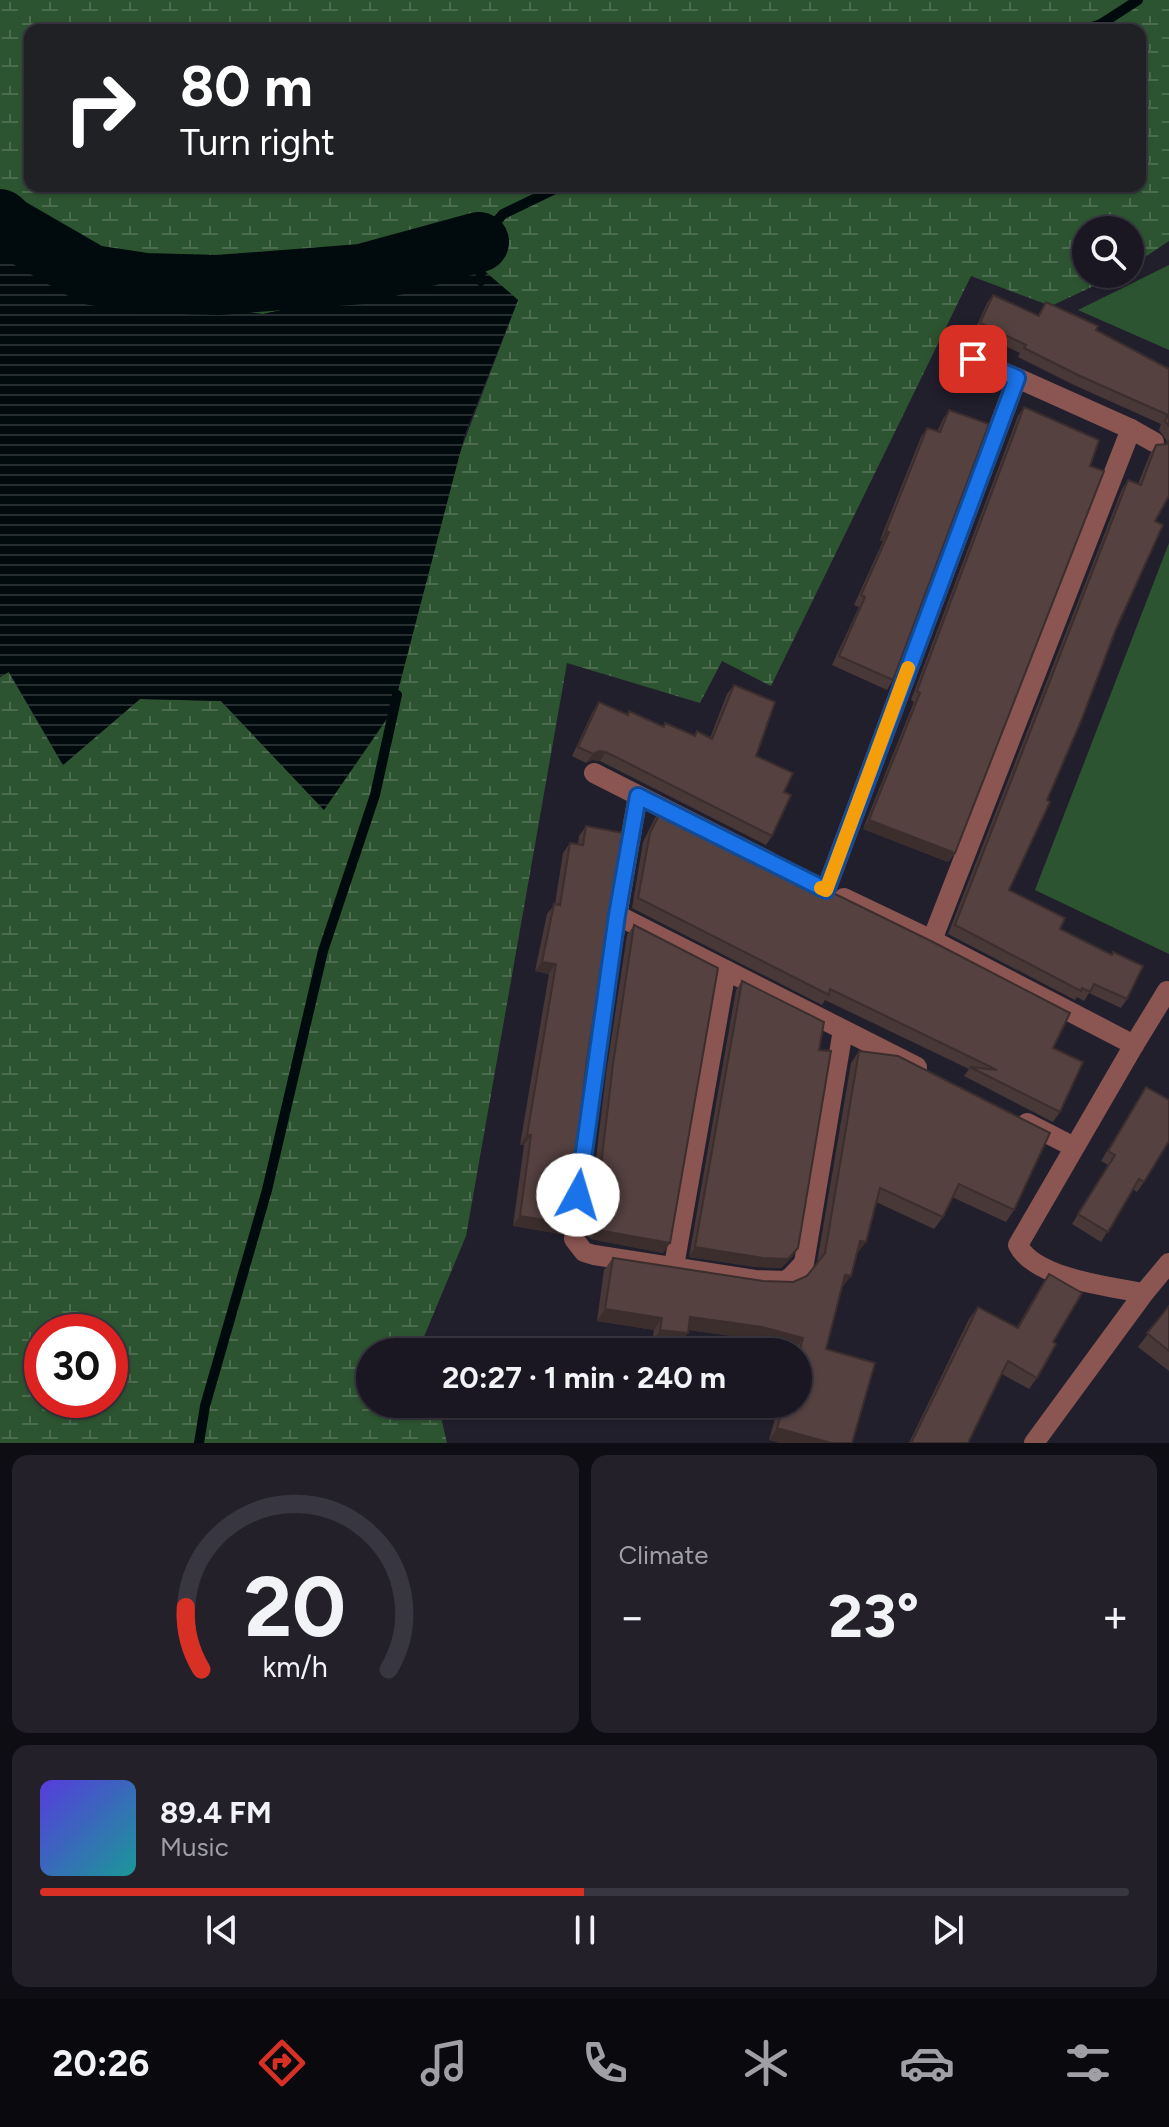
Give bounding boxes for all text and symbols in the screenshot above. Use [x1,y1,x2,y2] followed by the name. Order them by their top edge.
[180,53,313,120] text: 80 m
[48,56,152,160] icon: right
[180,121,335,164] text: Turn right
[1072,216,1144,288] map controls
[1072,216,1144,288] button: search
[939,325,1007,393] pin
[951,337,995,381] icon: arrive
[536,1153,620,1237] position arrow
[24,1314,128,1418] speed limit sign: 30
[442,1359,726,1396] text: 20:27 · 1 min · 240 m
[619,1539,708,1571] text: Climate
[244,1557,346,1657] text: 20
[828,1580,919,1652] text: 23°
[619,1590,646,1643] text: −
[1102,1590,1129,1643] text: +
[263,1650,328,1684] text: km/h
[160,1794,272,1831] text: 89.4 FM
[160,1831,229,1863] text: Music
[200,1908,244,1952] icon: previous
[563,1908,607,1952] icon: pause
[926,1908,970,1952] icon: next
[254,2035,310,2091] icon: directions
[416,2035,472,2091] icon: music
[577,2035,633,2091] icon: phone
[738,2035,794,2091] icon: climate
[899,2035,955,2091] icon: car
[1060,2035,1116,2091] icon: filters
[53,2042,149,2085] text: 20:26

